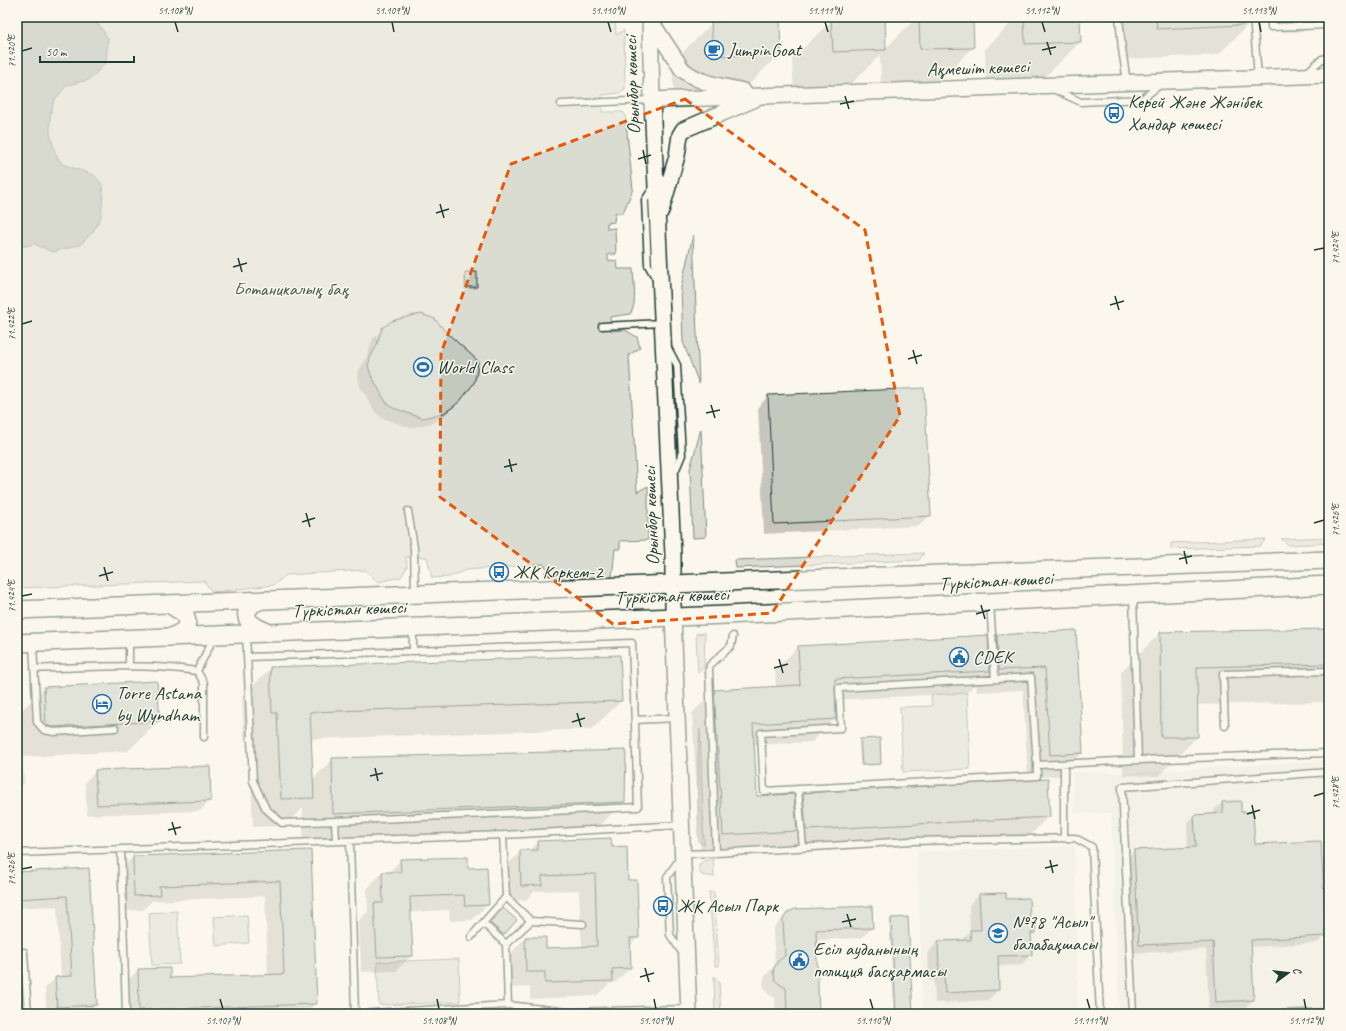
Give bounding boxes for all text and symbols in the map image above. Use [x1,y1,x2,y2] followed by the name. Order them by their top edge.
[158,4,194,17] text: 51.108°N
[375,4,411,17] text: 51.109°N
[591,4,627,17] text: 51.110°N
[808,4,844,17] text: 51.111°N
[1025,4,1061,17] text: 51.112°N
[1242,4,1278,17] text: 51.113°N
[5,33,18,67] text: 71.420°E
[618,33,646,135] street label: Орынбор көшесі
[40,38,134,64] scale bar
[727,38,803,62] place label: JumpinGoat
[703,39,725,61] cafe icon: JumpinGoat
[46,44,68,60] text: 50 m
[926,54,1032,82] street label: Ақмешіт көшесі
[1128,90,1264,136] place label: Керей Және Жәнібек Хандар көшесі
[1103,102,1125,124] bus stop icon: Керей Және Жәнібек Хандар көшесі
[1329,230,1342,264] text: 71.424°E
[234,277,350,301] park label: Ботаникалық бақ
[5,306,18,340] text: 71.422°E
[437,355,515,379] place label: World Class
[412,356,434,378] sports icon: World Class
[637,464,665,566] street label: Орынбор көшесі
[1329,502,1342,536] text: 71.426°E
[513,560,604,584] place label: ЖК Коркем-2
[488,561,510,583] bus stop icon: ЖК Коркем-2
[939,566,1056,596] street label: Түркістан көшесі
[5,578,18,612] text: 71.424°E
[615,582,732,610] street label: Түркістан көшесі
[292,595,409,623] street label: Түркістан көшесі
[973,645,1016,669] place label: CDEK
[948,646,970,668] public building icon: CDEK
[116,681,203,727] place label: Torre Astana by Wyndham
[91,693,113,715] hotel icon: Torre Astana by Wyndham
[1329,775,1342,809] text: 71.428°E
[5,851,18,885] text: 71.426°E
[677,894,779,918] place label: ЖК Асыл Парк
[652,895,674,917] bus stop icon: ЖК Асыл Парк
[1012,910,1099,956] place label: №78 "Асыл" балабақшасы
[987,922,1009,944] school or university icon: №78 "Асыл" балабақшасы
[813,937,948,983] place label: Есіл ауданының полиция басқармасы
[788,949,810,971] public building icon: Есіл ауданының полиция басқармасы
[1268,953,1308,993] north arrow
[1290,966,1306,976] text: С
[206,1014,242,1027] text: 51.107°N
[422,1014,458,1027] text: 51.108°N
[639,1014,675,1027] text: 51.109°N
[856,1014,892,1027] text: 51.110°N
[1073,1014,1109,1027] text: 51.111°N
[1289,1014,1325,1027] text: 51.112°N

